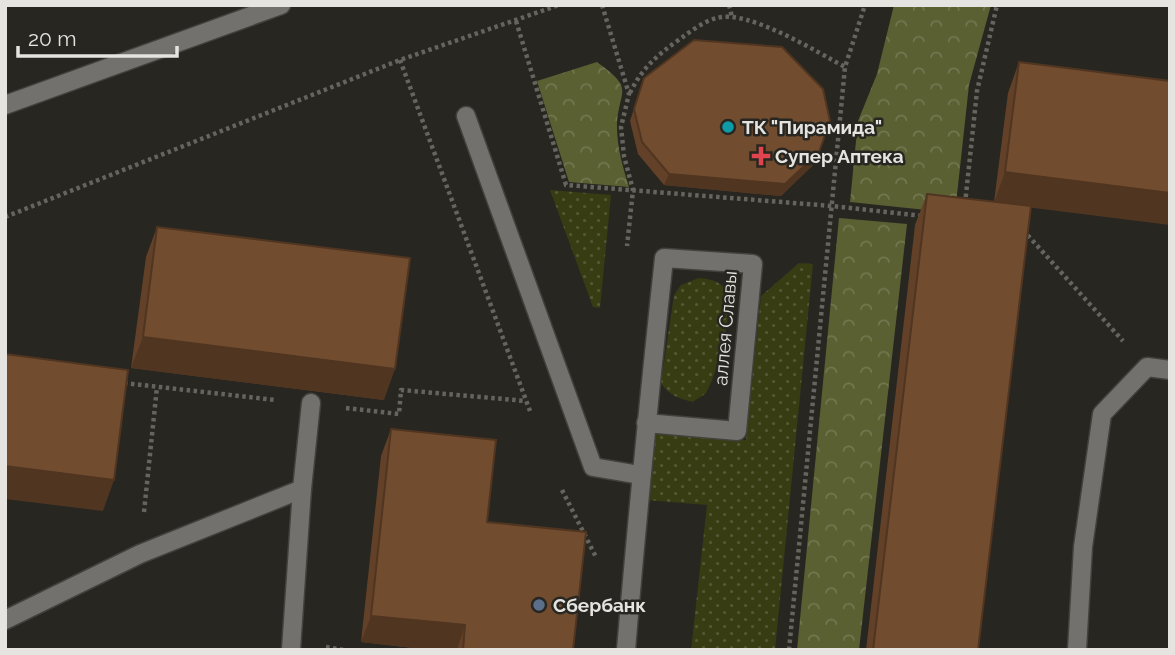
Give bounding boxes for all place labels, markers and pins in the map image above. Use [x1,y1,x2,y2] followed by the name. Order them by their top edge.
[742,116,882,138] place label: ТК "Пирамида"
[720,119,736,135] marker: ТК "Пирамида"
[775,145,904,167] place label: Супер Аптека
[753,148,769,164] marker: Супер Аптека
[553,594,646,616] place label: Сбербанк
[531,597,547,613] marker: Сбербанк

